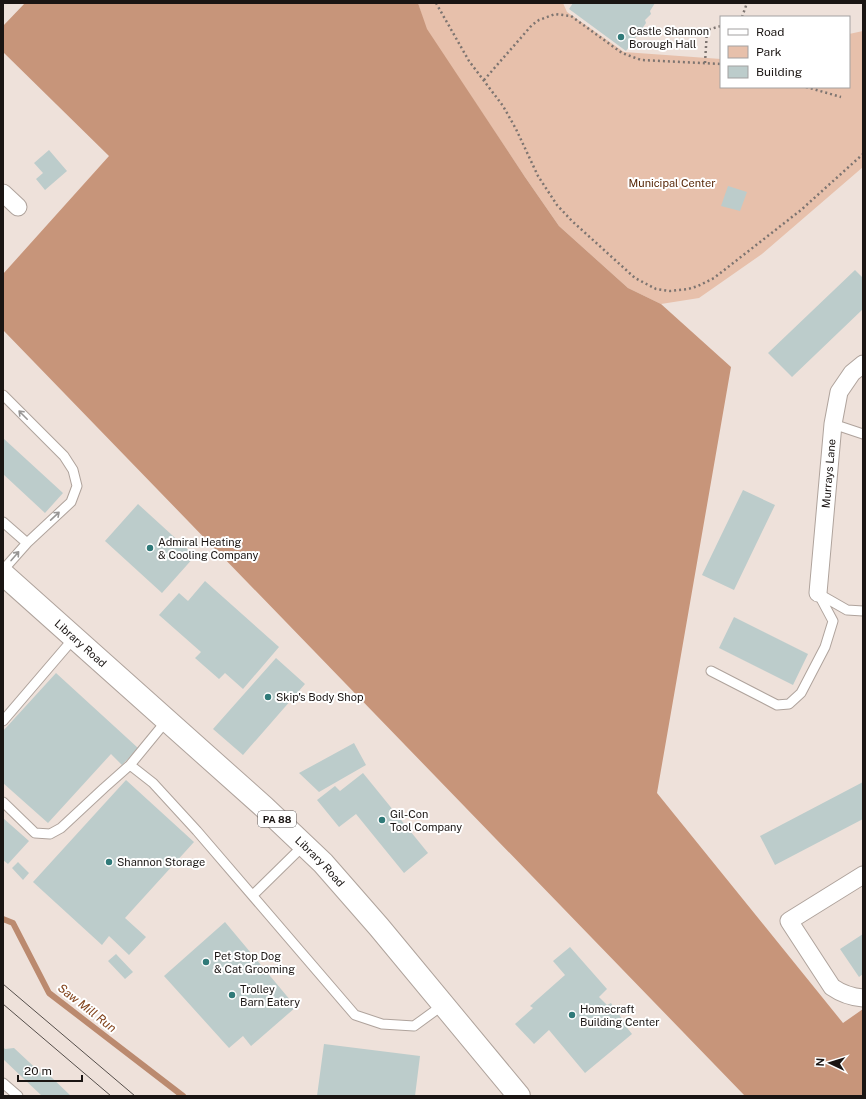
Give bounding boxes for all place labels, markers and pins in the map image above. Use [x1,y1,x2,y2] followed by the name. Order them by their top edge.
[629,25,709,50] place label: Castle Shannon Borough Hall
[616,32,626,42] marker: Castle Shannon Borough Hall
[158,536,258,561] place label: Admiral Heating & Cooling Company
[145,543,155,553] marker: Admiral Heating & Cooling Company
[276,691,364,703] place label: Skip's Body Shop
[263,692,273,702] marker: Skip's Body Shop
[390,808,462,833] place label: Gil-Con Tool Company
[377,815,387,825] marker: Gil-Con Tool Company
[117,856,205,868] place label: Shannon Storage
[104,857,114,867] marker: Shannon Storage
[214,950,295,975] place label: Pet Stop Dog & Cat Grooming
[201,957,211,967] marker: Pet Stop Dog & Cat Grooming
[240,983,300,1008] place label: Trolley Barn Eatery
[227,990,237,1000] marker: Trolley Barn Eatery
[580,1003,660,1028] place label: Homecraft Building Center
[567,1010,577,1020] marker: Homecraft Building Center

